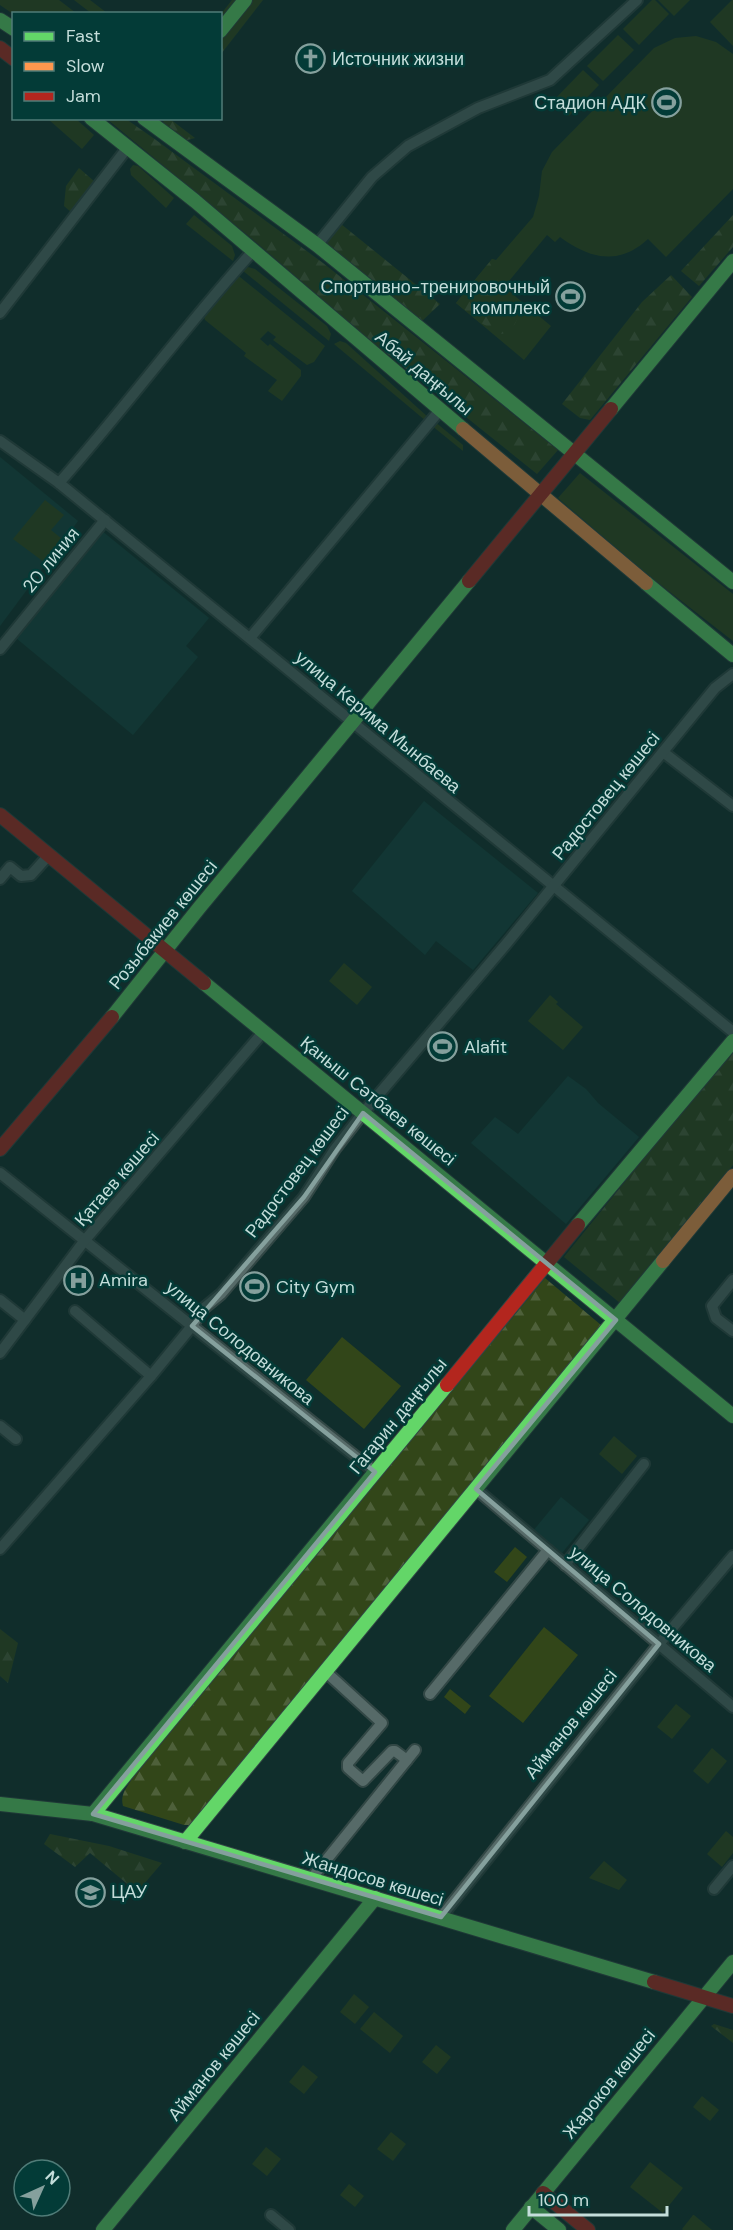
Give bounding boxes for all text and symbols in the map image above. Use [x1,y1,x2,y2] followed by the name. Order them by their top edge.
[12,12,222,120] legend
[66,24,101,48] text: Fast
[295,43,327,75] church icon: Источник жизни
[332,47,464,71] place label: Источник жизни
[66,54,105,78] text: Slow
[66,84,101,108] text: Jam
[651,87,683,119] sports icon: Стадион АДК
[534,91,647,115] place label: Стадион АДК
[321,275,550,320] place label: Спортивно-тренировочный комплекс
[555,281,587,313] sports icon: Спортивно-тренировочный комплекс
[370,325,478,421] street label: Абай даңғылы
[17,522,85,598] street label: 20 линия
[290,646,467,799] street label: улица Керима Мынбаева
[547,727,665,865] street label: Радостовец көшесі
[103,855,223,995] street label: Розыбакиев көшесі
[295,1031,461,1171] street label: Қаныш Сәтбаев көшесі
[427,1031,459,1063] sports icon: Alafit
[464,1035,507,1059] place label: Alafit
[240,1101,354,1243] street label: Радостовец көшесі
[69,1127,165,1231] street label: Қатаев көшесі
[62,1264,94,1296] hospital icon: Amira
[99,1268,148,1292] place label: Amira
[239,1271,271,1303] sports icon: City Gym
[276,1275,355,1299] place label: City Gym
[161,1276,320,1411] street label: улица Солодовникова
[344,1353,452,1479] street label: Гагарин даңғылы
[565,1540,722,1678] street label: улица Солодовникова
[519,1664,623,1784] street label: Айманов көшесі
[300,1846,446,1912] street label: Жандосов көшесі
[74,1876,106,1908] school or university icon: ЦАУ
[111,1880,148,1904] place label: ЦАУ
[162,2006,266,2126] street label: Айманов көшесі
[557,2024,661,2144] street label: Жароков көшесі
[12,2158,72,2218] north arrow
[41,2166,64,2189] text: N
[529,2179,667,2217] scale bar
[538,2188,589,2212] text: 100 m

